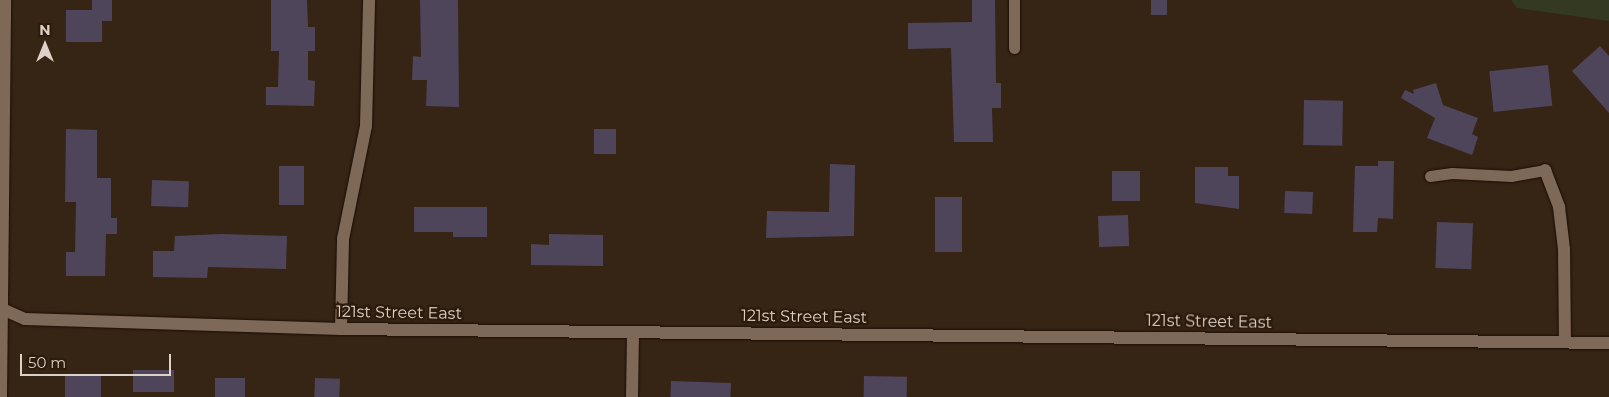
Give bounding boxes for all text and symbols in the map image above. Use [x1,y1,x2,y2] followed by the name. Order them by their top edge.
[20,20,70,70] north arrow
[39,21,51,39] text: N
[336,302,462,324] street label: 121st Street East
[741,306,867,328] street label: 121st Street East
[1146,311,1272,333] street label: 121st Street East
[22,344,174,376] scale bar
[28,353,66,372] text: 50 m

